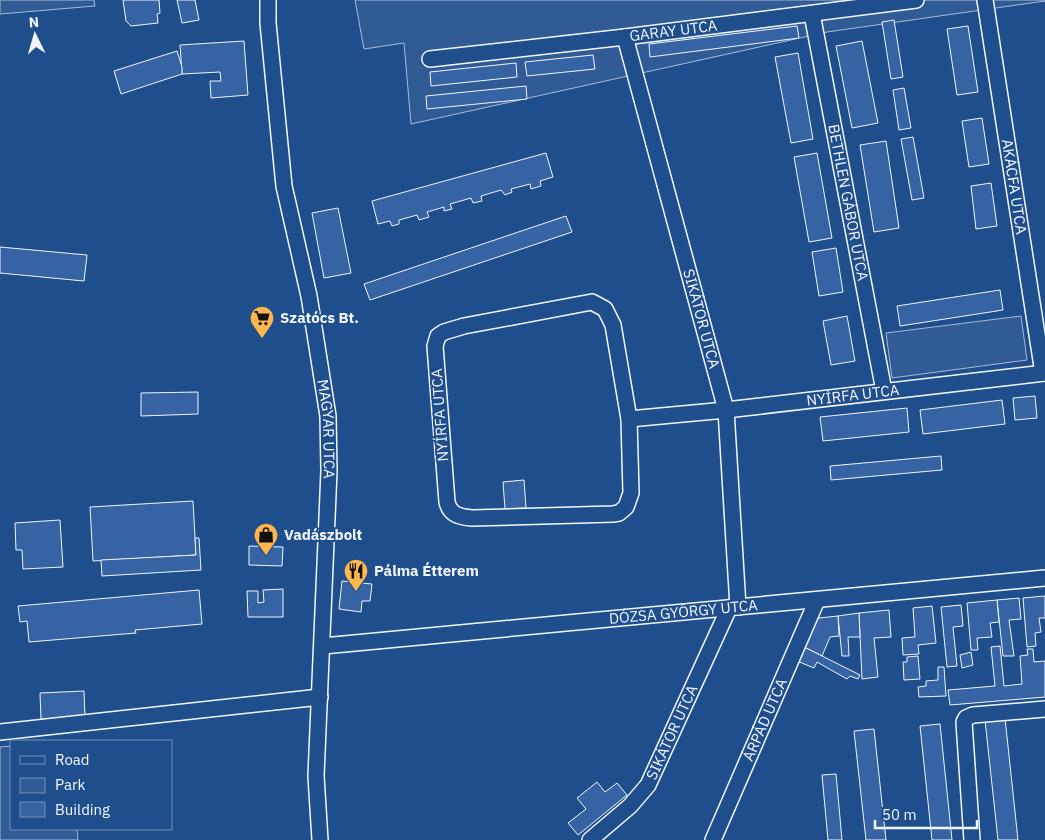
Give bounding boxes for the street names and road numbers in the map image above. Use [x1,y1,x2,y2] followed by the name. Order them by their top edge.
[628,15,719,45] street label: GARAY UTCA
[824,123,873,283] street label: BETHLEN GÁBOR UTCA
[998,138,1031,236] street label: AKÁCFA UTCA
[679,267,724,371] street label: SIKÁTOR UTCA
[427,367,452,462] street label: NYÍRFA UTCA
[313,378,339,480] street label: MAGYAR UTCA
[805,380,901,410] street label: NYÍRFA UTCA
[608,595,759,628] street label: DÓZSA GYÖRGY UTCA
[738,675,791,764] street label: ÁRPÁD UTCA
[642,681,702,783] street label: SIKÁTOR UTCA

